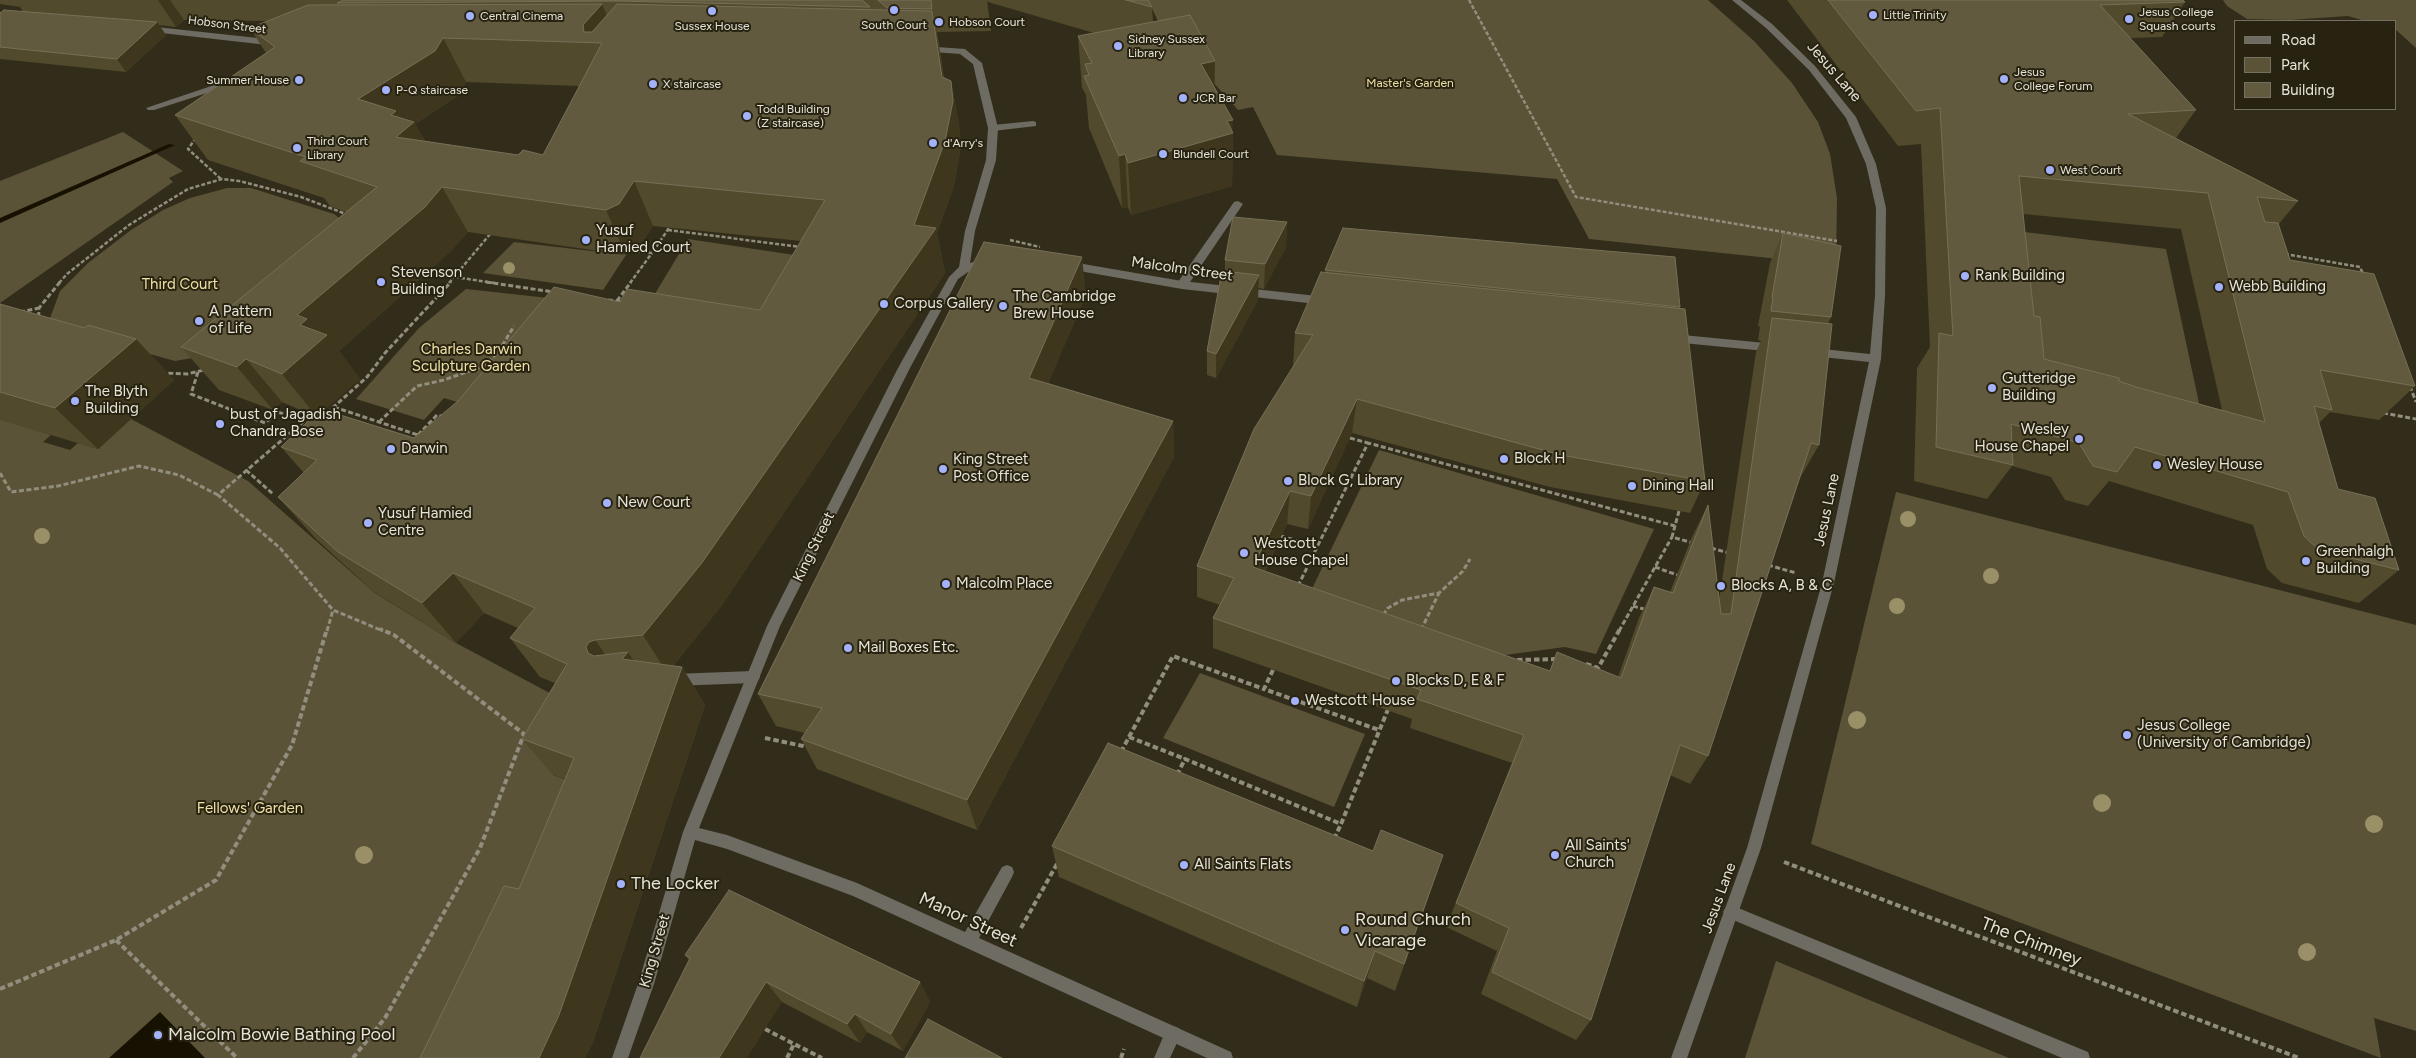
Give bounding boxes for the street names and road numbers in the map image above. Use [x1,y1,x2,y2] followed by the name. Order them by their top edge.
[187,13,267,37] street label: Hobson Street
[1803,38,1865,106] street label: Jesus Lane
[1130,253,1234,285] street label: Malcolm Street
[1811,472,1843,548] street label: Jesus Lane
[789,509,839,585] street label: King Street
[1698,860,1740,936] street label: Jesus Lane
[915,888,1021,952] street label: Manor Street
[636,912,674,990] street label: King Street
[1978,913,2084,971] street label: The Chimney

